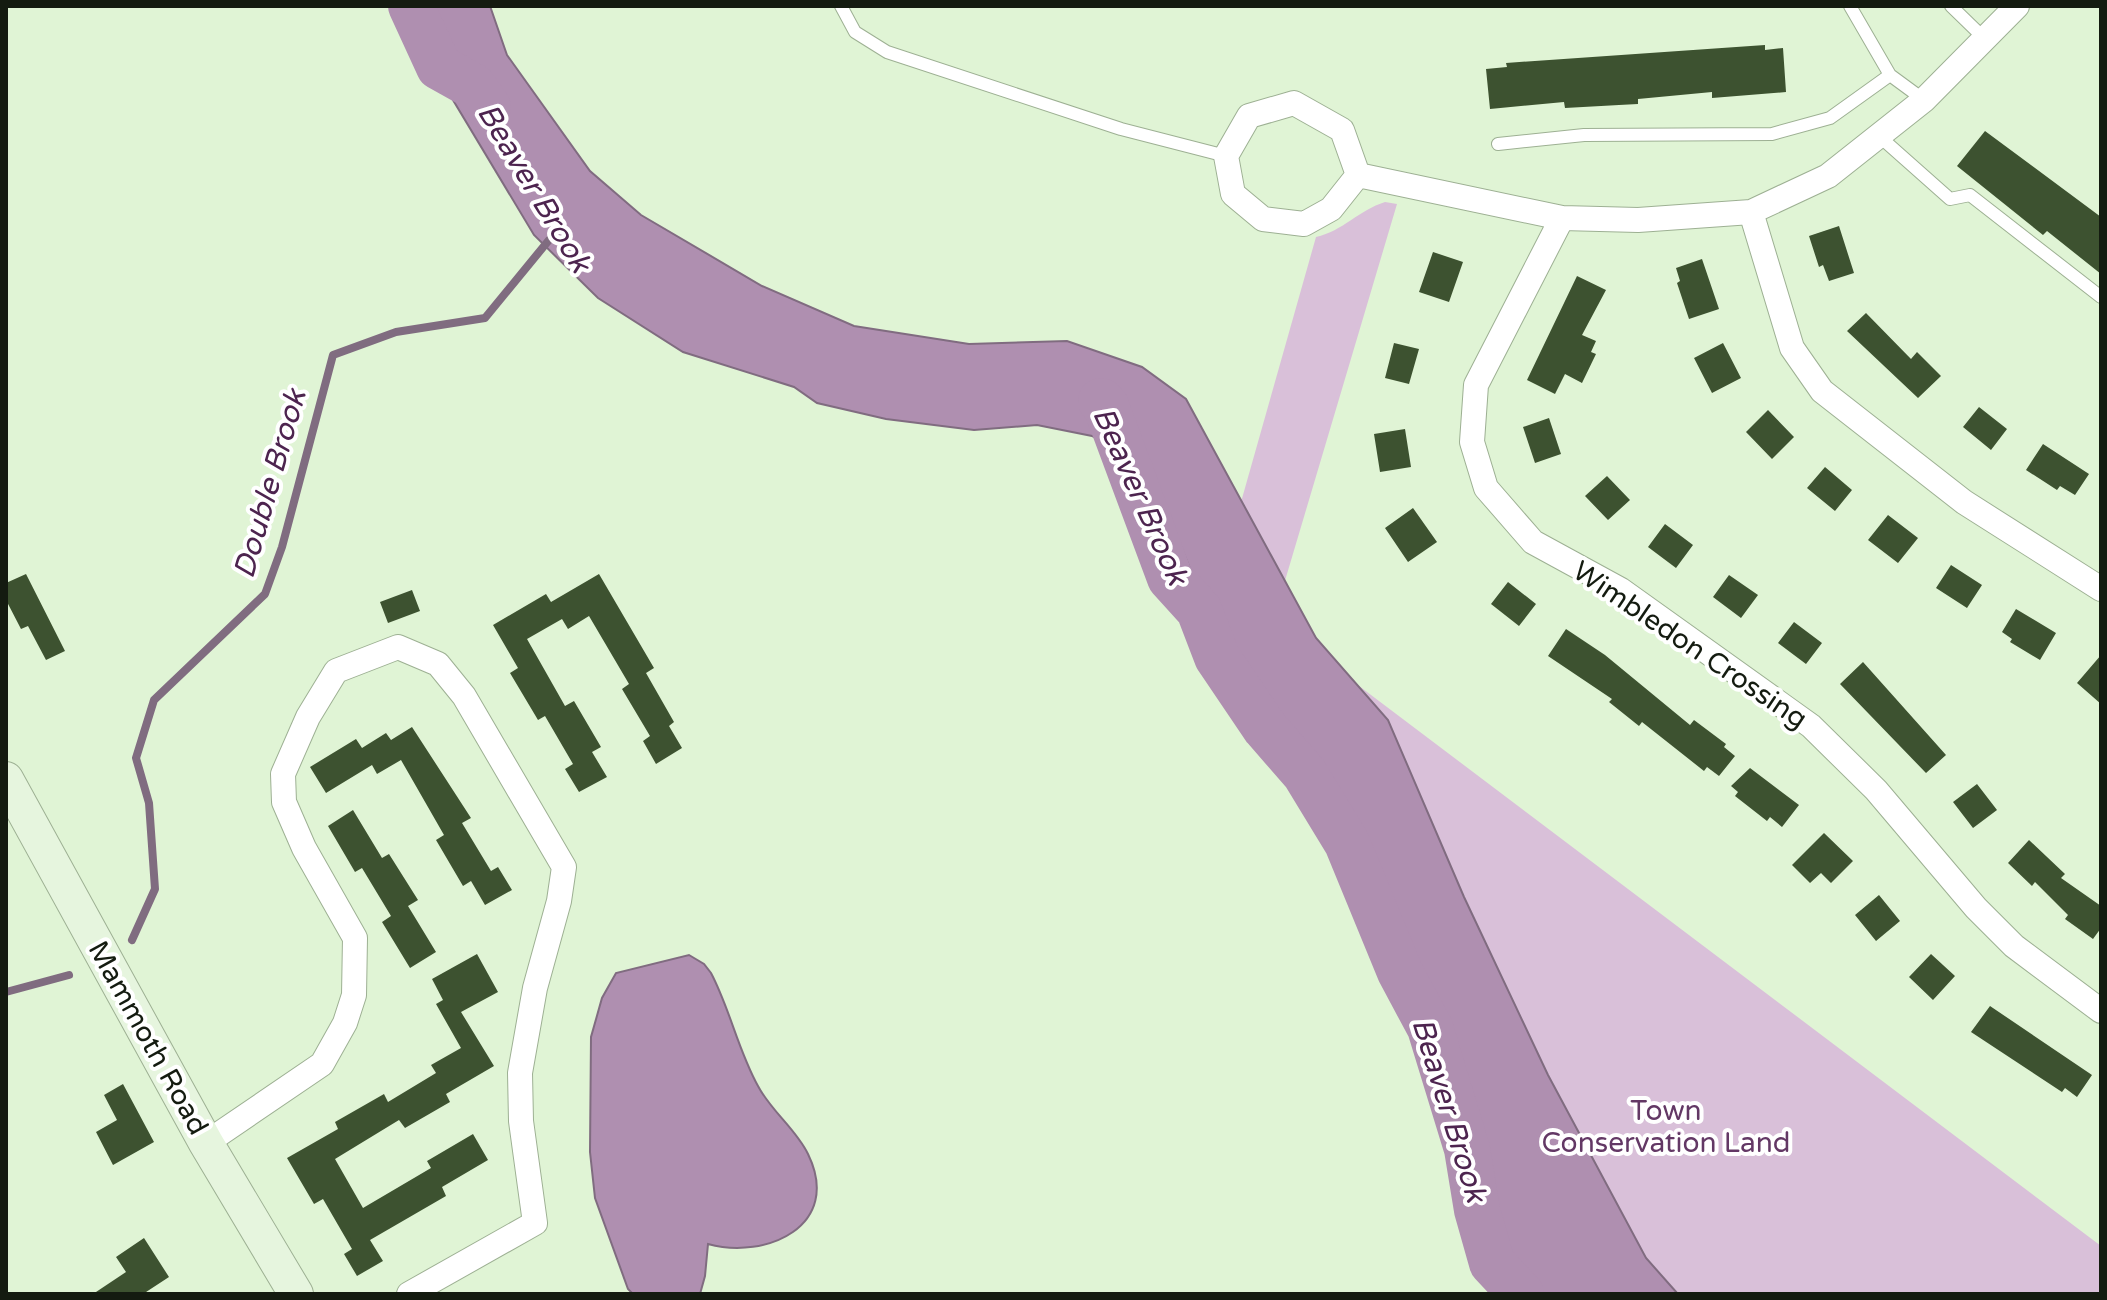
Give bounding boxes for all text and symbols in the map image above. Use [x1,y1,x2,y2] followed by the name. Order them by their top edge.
[469,97,600,281] water label: Beaver Brook
[225,383,315,582] water label: Double Brook
[1084,401,1197,593] water label: Beaver Brook
[1566,554,1814,736] street label: Wimbledon Crossing
[81,935,215,1141] street label: Mammoth Road
[1403,1013,1495,1209] water label: Beaver Brook
[1542,1094,1790,1160] park label: Town Conservation Land

